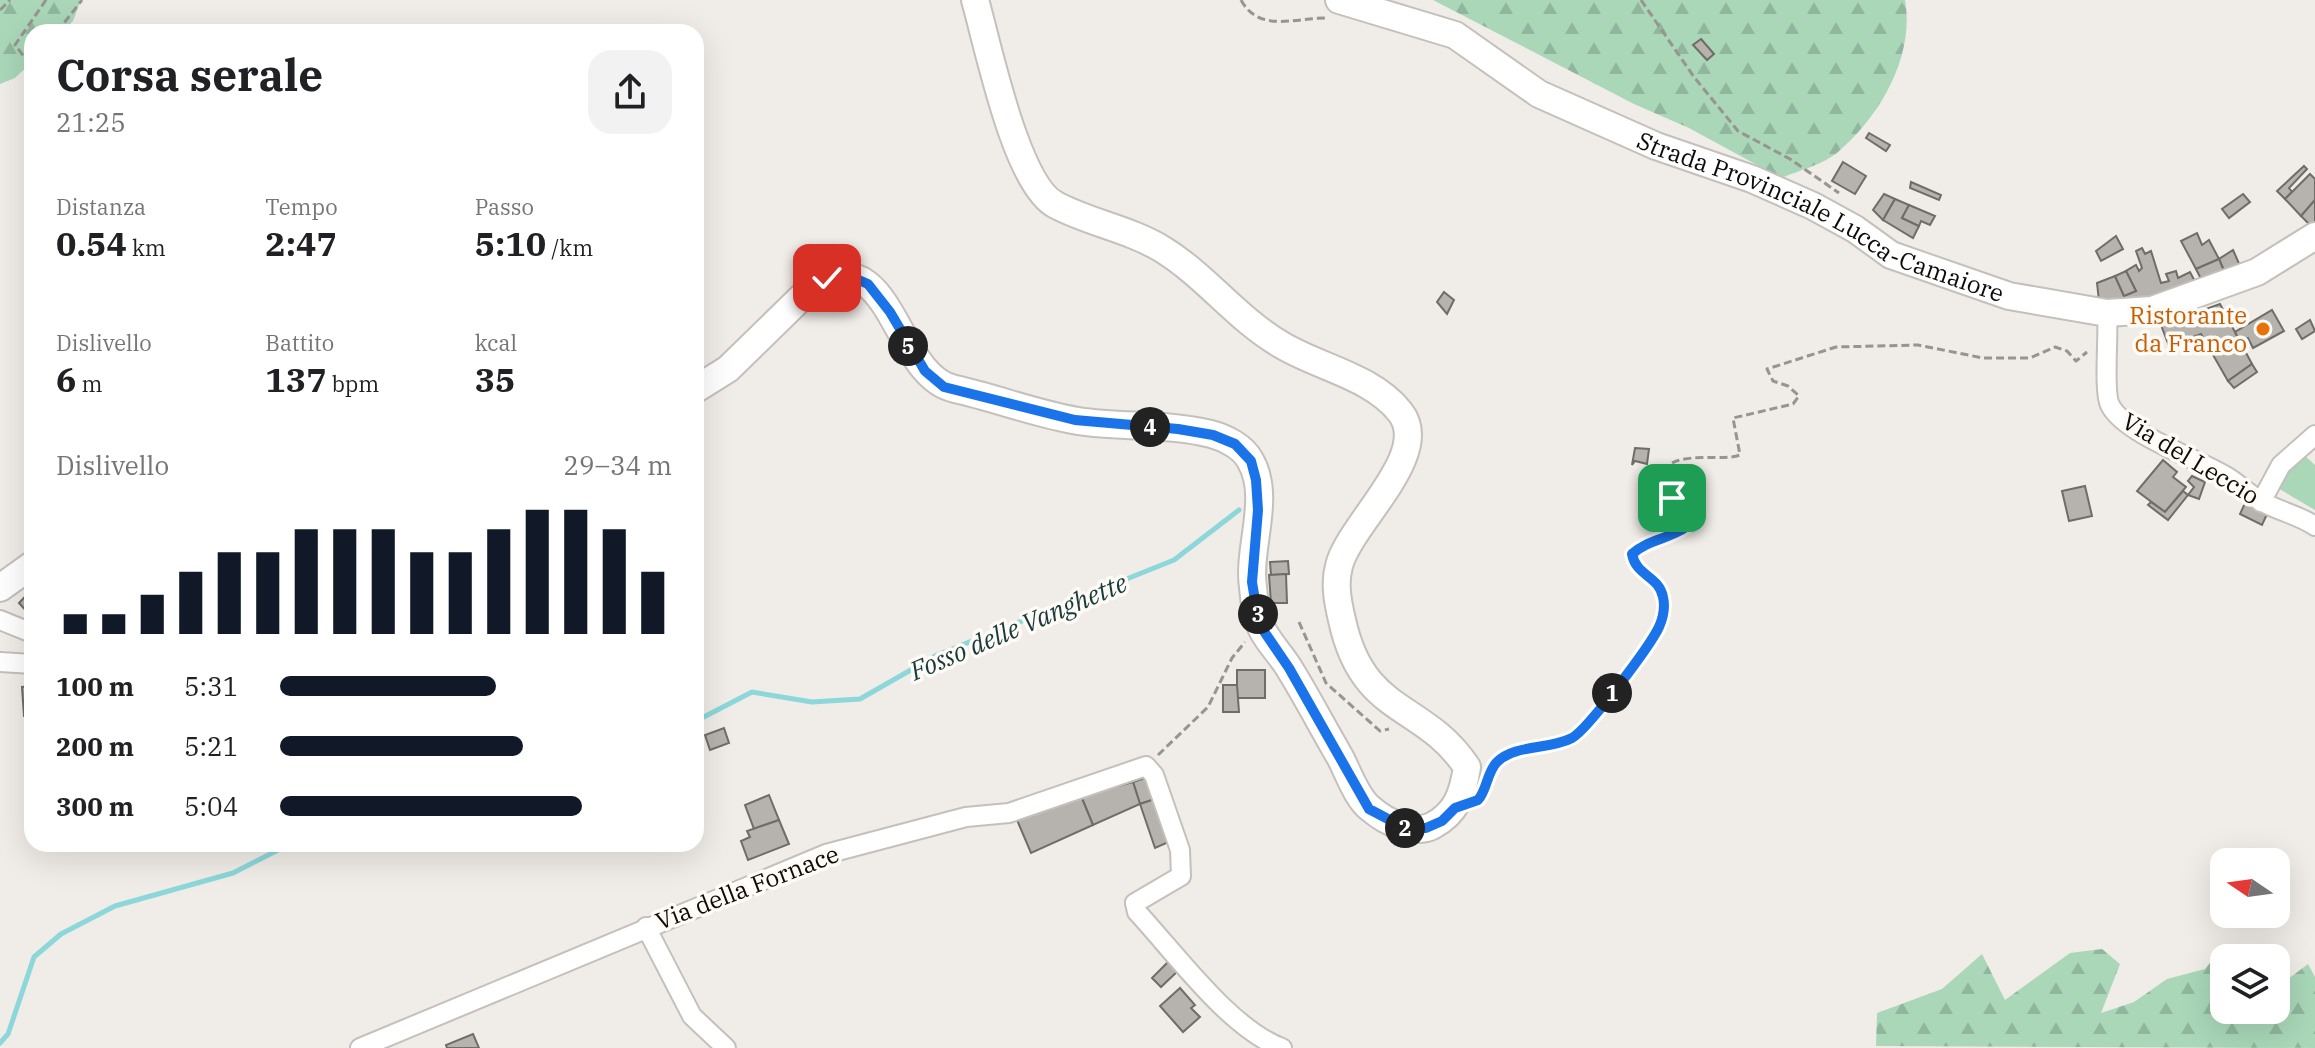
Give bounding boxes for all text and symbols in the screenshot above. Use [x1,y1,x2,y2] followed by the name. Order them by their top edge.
[56,46,323,103] text: Corsa serale
[588,50,672,134] button: share
[56,105,126,139] text: 21:25
[1632,124,2008,309] street label: Strada Provinciale Lucca-Camaiore
[56,192,146,221] text: Distanza
[265,192,338,221] text: Tempo
[475,192,534,221] text: Passo
[56,221,127,265] text: 0.54
[265,221,337,265] text: 2:47
[475,221,546,265] text: 5:10
[127,233,166,262] text: km
[546,233,593,262] text: /km
[793,244,861,312] pin
[805,256,849,300] icon: check
[2129,299,2247,359] place label: Ristorante da Franco
[2254,320,2272,338] marker: Ristorante da Franco
[888,326,928,366] pin: 5
[56,328,152,357] text: Dislivello
[265,328,334,357] text: Battito
[475,328,517,357] text: kcal
[901,331,915,360] text: 5
[56,357,76,401] text: 6
[265,357,327,401] text: 137
[475,357,515,401] text: 35
[76,369,102,398] text: m
[327,369,379,398] text: bpm
[2116,404,2266,512] street label: Via del Leccio
[1130,407,1170,447] pin: 4
[1143,412,1157,441] text: 4
[56,448,169,482] text: Dislivello
[564,448,672,482] text: 29–34 m
[1638,464,1706,532] pin
[1650,476,1694,520] icon: arrive
[903,565,1132,688] water label: Fosso delle Vanghette
[1238,594,1278,634] pin: 3
[1251,599,1265,628] text: 3
[56,669,134,703] text: 100 m
[184,669,238,703] text: 5:31
[1592,673,1632,713] pin: 1
[1605,678,1619,707] text: 1
[56,729,134,763] text: 200 m
[184,729,238,763] text: 5:21
[56,789,134,823] text: 300 m
[184,789,238,823] text: 5:04
[1385,808,1425,848] pin: 2
[1398,813,1412,842] text: 2
[651,837,843,937] street label: Via della Fornace
[2210,848,2290,928] north arrow
[2210,848,2290,1024] map controls
[2210,944,2290,1024] button: layers

